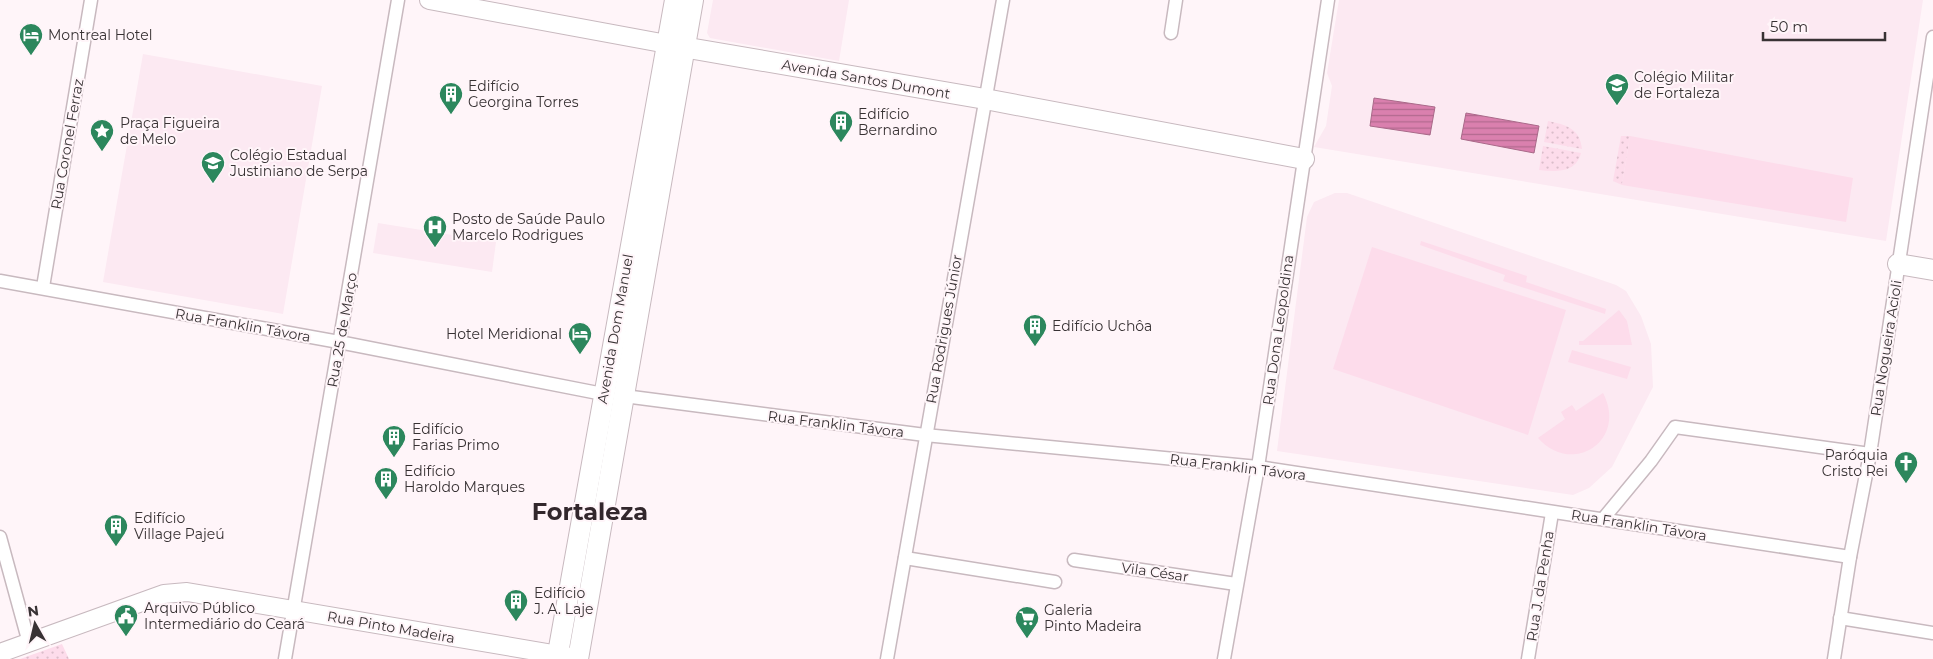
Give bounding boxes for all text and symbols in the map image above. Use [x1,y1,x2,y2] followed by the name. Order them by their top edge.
[1763,10,1886,42] scale bar
[1770,17,1808,36] text: 50 m
[18,22,44,56] hotel icon: Montreal Hotel
[48,26,152,44] place label: Montreal Hotel
[780,55,952,103] street label: Avenida Santos Dumont
[1634,68,1735,102] place label: Colégio Militar de Fortaleza
[1604,72,1630,106] school or university icon: Colégio Militar de Fortaleza
[47,77,87,211] street label: Rua Coronel Ferraz
[468,77,579,111] place label: Edifício Georgina Torres
[438,81,464,115] building icon: Edifício Georgina Torres
[858,105,937,139] place label: Edifício Bernardino
[828,109,854,143] building icon: Edifício Bernardino
[120,114,220,148] place label: Praça Figueira de Melo
[89,118,115,152] place icon: Praça Figueira de Melo
[229,146,368,180] place label: Colégio Estadual Justiniano de Serpa
[200,150,226,184] school or university icon: Colégio Estadual Justiniano de Serpa
[452,210,605,244] place label: Posto de Saúde Paulo Marcelo Rodrigues
[422,214,448,248] hospital icon: Posto de Saúde Paulo Marcelo Rodrigues
[593,253,637,405] street label: Avenida Dom Manuel
[922,253,966,405] street label: Rua Rodrigues Júnior
[1259,254,1297,406] street label: Rua Dona Leopoldina
[323,271,361,389] street label: Rua 25 de Março
[1866,279,1906,417] street label: Rua Nogueira Acioli
[174,304,312,346] street label: Rua Franklin Távora
[1022,313,1048,347] building icon: Edifício Uchôa
[1052,317,1152,335] place label: Edifício Uchôa
[567,321,593,355] hotel icon: Hotel Meridional
[446,325,562,343] place label: Hotel Meridional
[767,407,905,441] street label: Rua Franklin Távora
[412,420,500,454] place label: Edifício Farias Primo
[381,424,407,458] building icon: Edifício Farias Primo
[1822,446,1888,480] place label: Paróquia Cristo Rei
[1169,450,1307,484] street label: Rua Franklin Távora
[1893,450,1919,484] church icon: Paróquia Cristo Rei
[404,462,525,496] place label: Edifício Haroldo Marques
[373,466,399,500] building icon: Edifício Haroldo Marques
[532,497,648,526] district label: Fortaleza
[1570,505,1708,545] street label: Rua Franklin Távora
[134,509,225,543] place label: Edifício Village Pajeú
[103,513,129,547] building icon: Edifício Village Pajeú
[1522,529,1558,643] street label: Rua J. da Penha
[1120,558,1190,586] street label: Vila César
[533,584,593,618] place label: Edifício J. A. Laje
[503,588,529,622] building icon: Edifício J. A. Laje
[10,599,60,649] north arrow
[144,599,305,633] place label: Arquivo Público Intermediário do Ceará
[26,601,40,621] text: N
[1044,601,1142,635] place label: Galeria Pinto Madeira
[113,603,139,637] public building icon: Arquivo Público Intermediário do Ceará
[1014,605,1040,639] supermarket icon: Galeria Pinto Madeira
[326,607,456,647] street label: Rua Pinto Madeira

